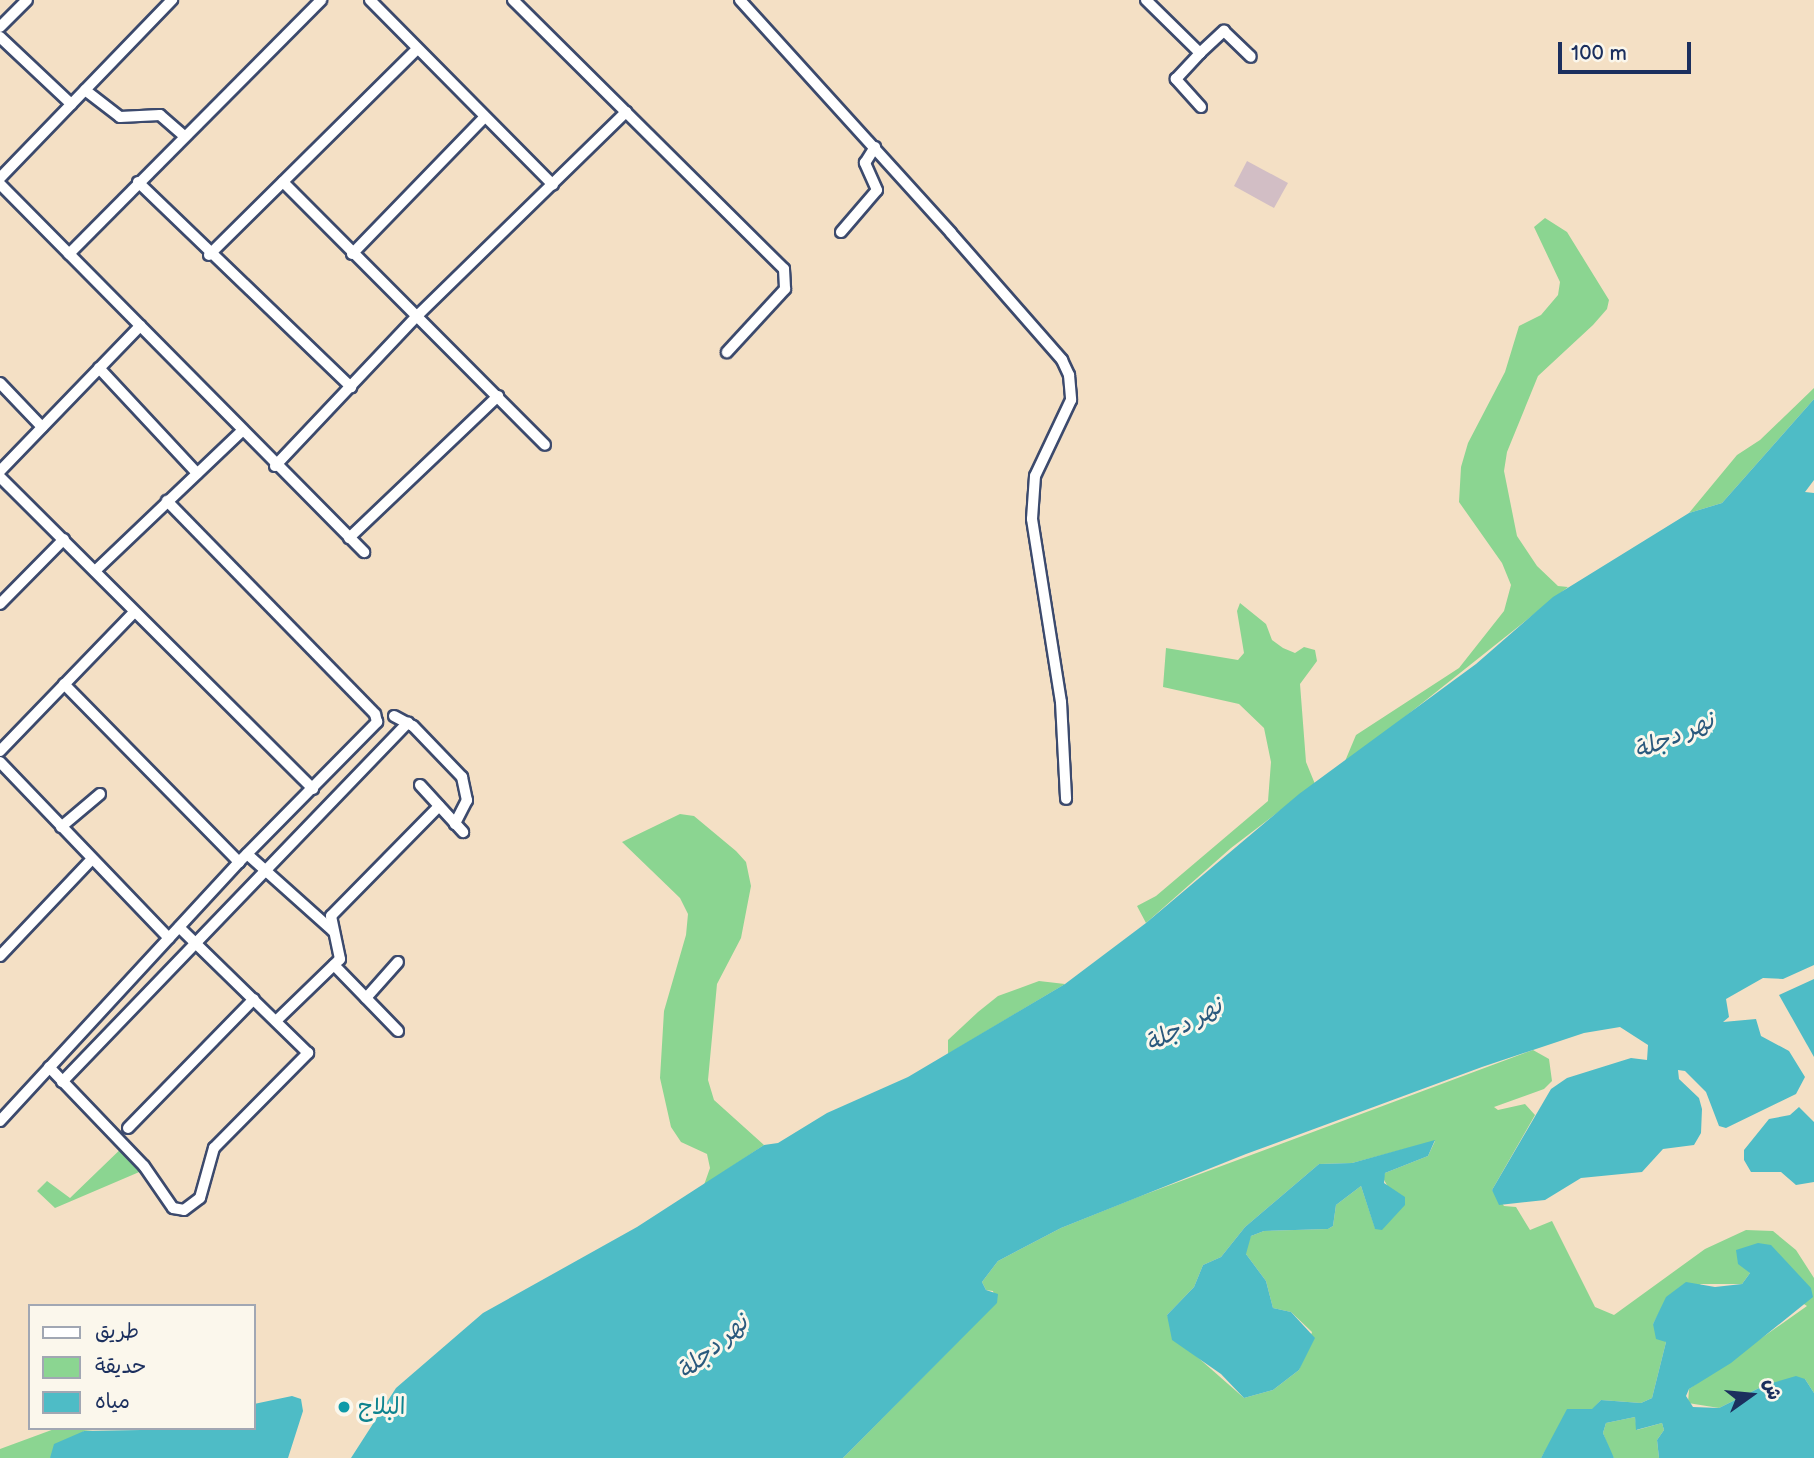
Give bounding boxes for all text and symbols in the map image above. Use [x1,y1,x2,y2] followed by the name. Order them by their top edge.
[1562,28,1695,72] scale bar
[1571,41,1627,66] text: 100 m
[1630,706,1718,766] water label: نهر دجلة
[1140,991,1228,1059] water label: نهر دجلة
[28,1304,256,1430] legend
[672,1308,754,1386] water label: نهر دجلة
[95,1319,139,1344] text: طريق
[95,1354,146,1379] text: حديقة
[1716,1360,1786,1430] north arrow
[1758,1376,1786,1403] text: ش
[95,1389,130,1414] text: مياه
[358,1393,405,1421] place label: البلاج
[336,1399,352,1415] marker: البلاج

